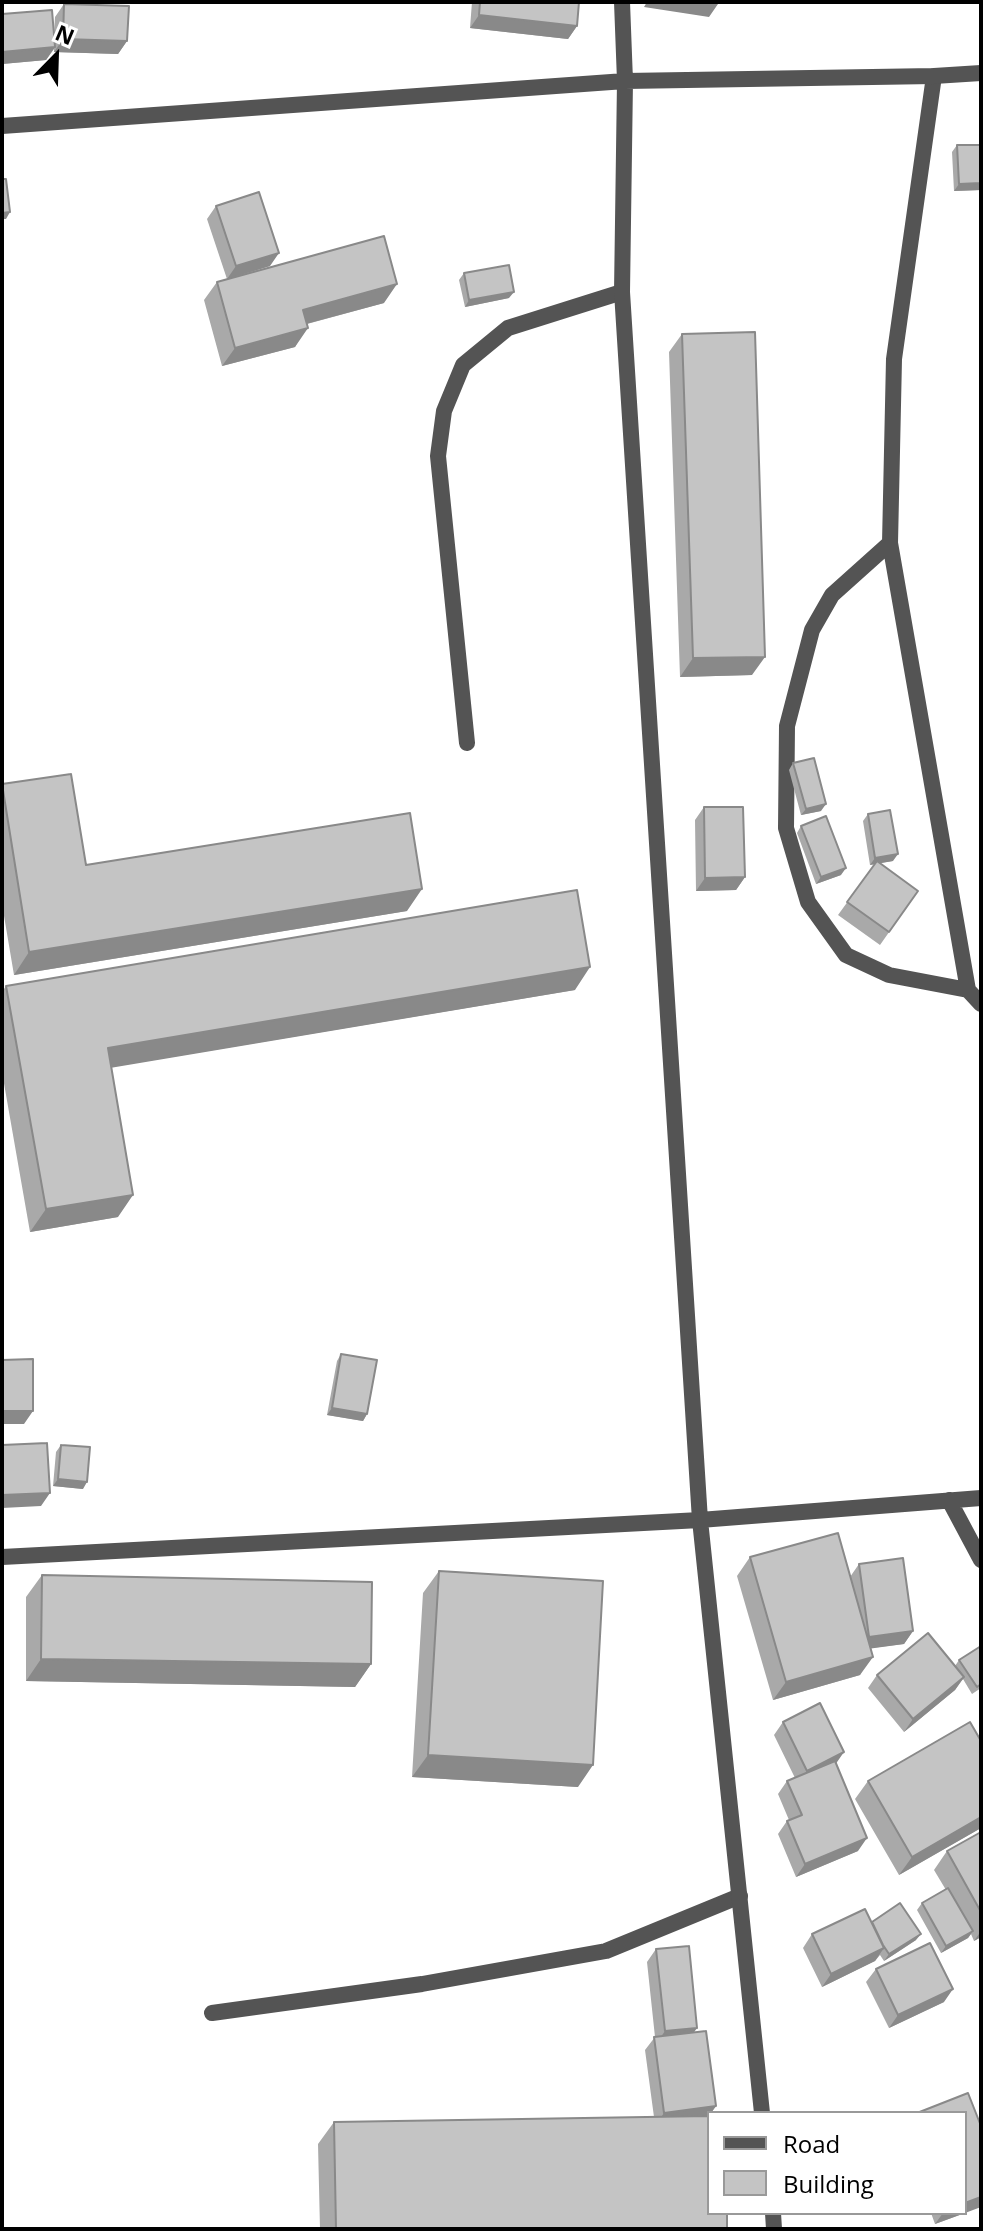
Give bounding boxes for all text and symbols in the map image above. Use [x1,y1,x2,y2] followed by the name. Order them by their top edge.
[16,16,96,96] north arrow
[51,17,79,51] text: N
[707,2111,967,2215] legend
[783,2127,840,2160] text: Road
[783,2167,874,2200] text: Building

